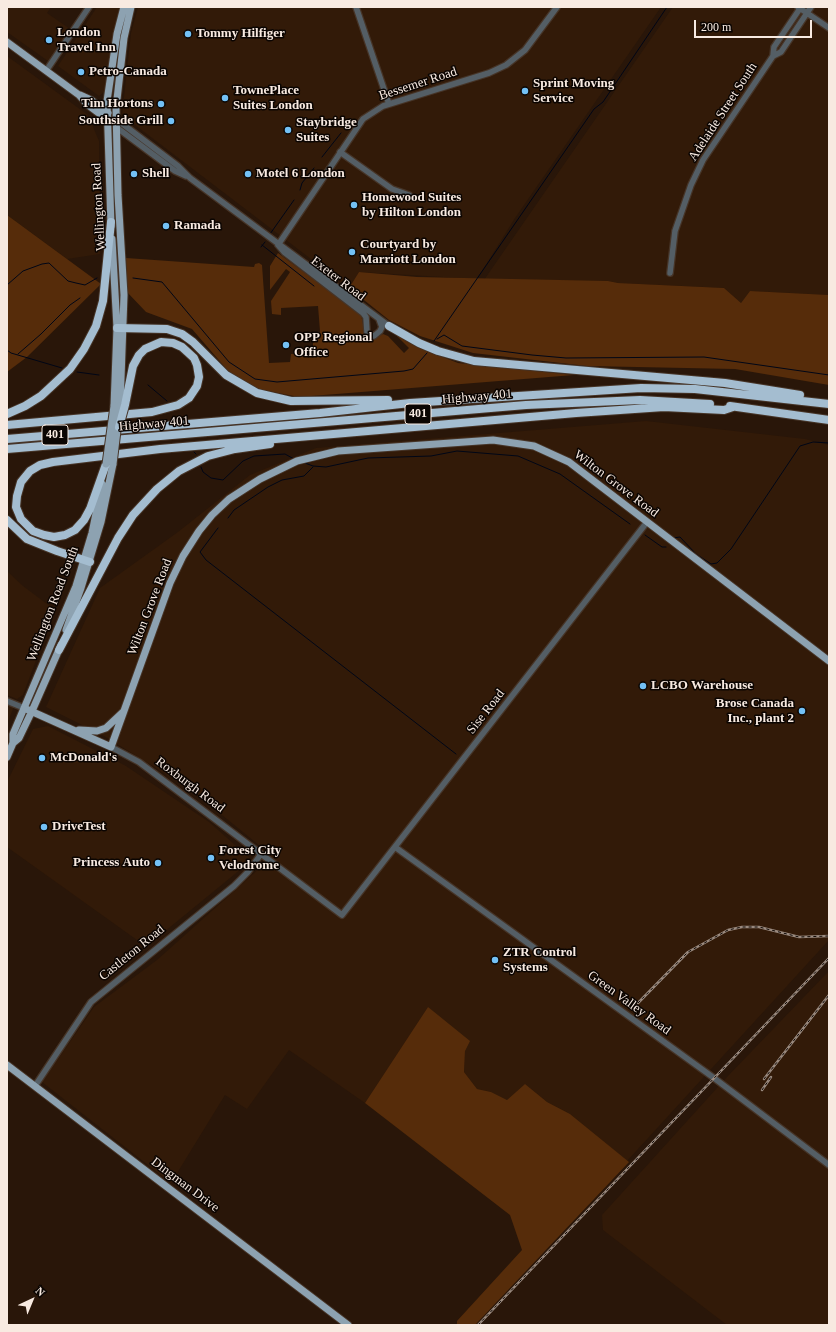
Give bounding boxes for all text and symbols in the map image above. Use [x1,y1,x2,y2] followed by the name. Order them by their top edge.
[696,12,814,38] scale bar
[701,20,731,34] text: 200 m
[57,25,116,56] place label: London Travel Inn
[196,26,285,42] place label: Tommy Hilfiger
[183,29,193,39] marker: Tommy Hilfiger
[44,35,54,45] marker: London Travel Inn
[685,60,761,164] street label: Adelaide Street South
[89,64,167,80] place label: Petro-Canada
[377,64,459,104] street label: Bessemer Road
[76,67,86,77] marker: Petro-Canada
[533,76,614,107] place label: Sprint Moving Service
[233,83,313,114] place label: TownePlace Suites London
[520,86,530,96] marker: Sprint Moving Service
[220,93,230,103] marker: TownePlace Suites London
[81,96,153,112] place label: Tim Hortons
[156,99,166,109] marker: Tim Hortons
[79,113,163,129] place label: Southside Grill
[296,115,357,146] place label: Staybridge Suites
[166,116,176,126] marker: Southside Grill
[283,125,293,135] marker: Staybridge Suites
[89,163,109,251] street label: Wellington Road
[142,166,169,182] place label: Shell
[256,166,345,182] place label: Motel 6 London
[129,169,139,179] marker: Shell
[243,169,253,179] marker: Motel 6 London
[362,190,461,221] place label: Homewood Suites by Hilton London
[349,200,359,210] marker: Homewood Suites by Hilton London
[174,218,221,234] place label: Ramada
[161,221,171,231] marker: Ramada
[360,237,456,268] place label: Courtyard by Marriott London
[347,247,357,257] marker: Courtyard by Marriott London
[308,253,368,305] street label: Exeter Road
[294,330,372,361] place label: OPP Regional Office
[281,340,291,350] marker: OPP Regional Office
[441,386,513,408] street label: Highway 401
[405,404,431,424] road number: 401
[118,413,190,435] street label: Highway 401
[42,425,68,445] road number: 401
[571,447,661,521] street label: Wilton Grove Road
[24,544,82,664] street label: Wellington Road South
[124,557,176,657] street label: Wilton Grove Road
[651,678,753,694] place label: LCBO Warehouse
[638,681,648,691] marker: LCBO Warehouse
[464,687,508,737] street label: Sise Road
[716,696,794,727] place label: Brose Canada Inc., plant 2
[797,706,807,716] marker: Brose Canada Inc., plant 2
[50,750,117,766] place label: McDonald's
[37,753,47,763] marker: McDonald's
[152,754,228,816] street label: Roxburgh Road
[52,819,106,835] place label: DriveTest
[39,822,49,832] marker: DriveTest
[219,843,281,874] place label: Forest City Velodrome
[206,853,216,863] marker: Forest City Velodrome
[73,855,150,871] place label: Princess Auto
[153,858,163,868] marker: Princess Auto
[96,922,168,984] street label: Castleton Road
[503,945,576,976] place label: ZTR Control Systems
[490,955,500,965] marker: ZTR Control Systems
[584,968,674,1038] street label: Green Valley Road
[148,1154,222,1216] street label: Dingman Drive
[12,1280,52,1320] north arrow
[33,1284,47,1298] text: N

